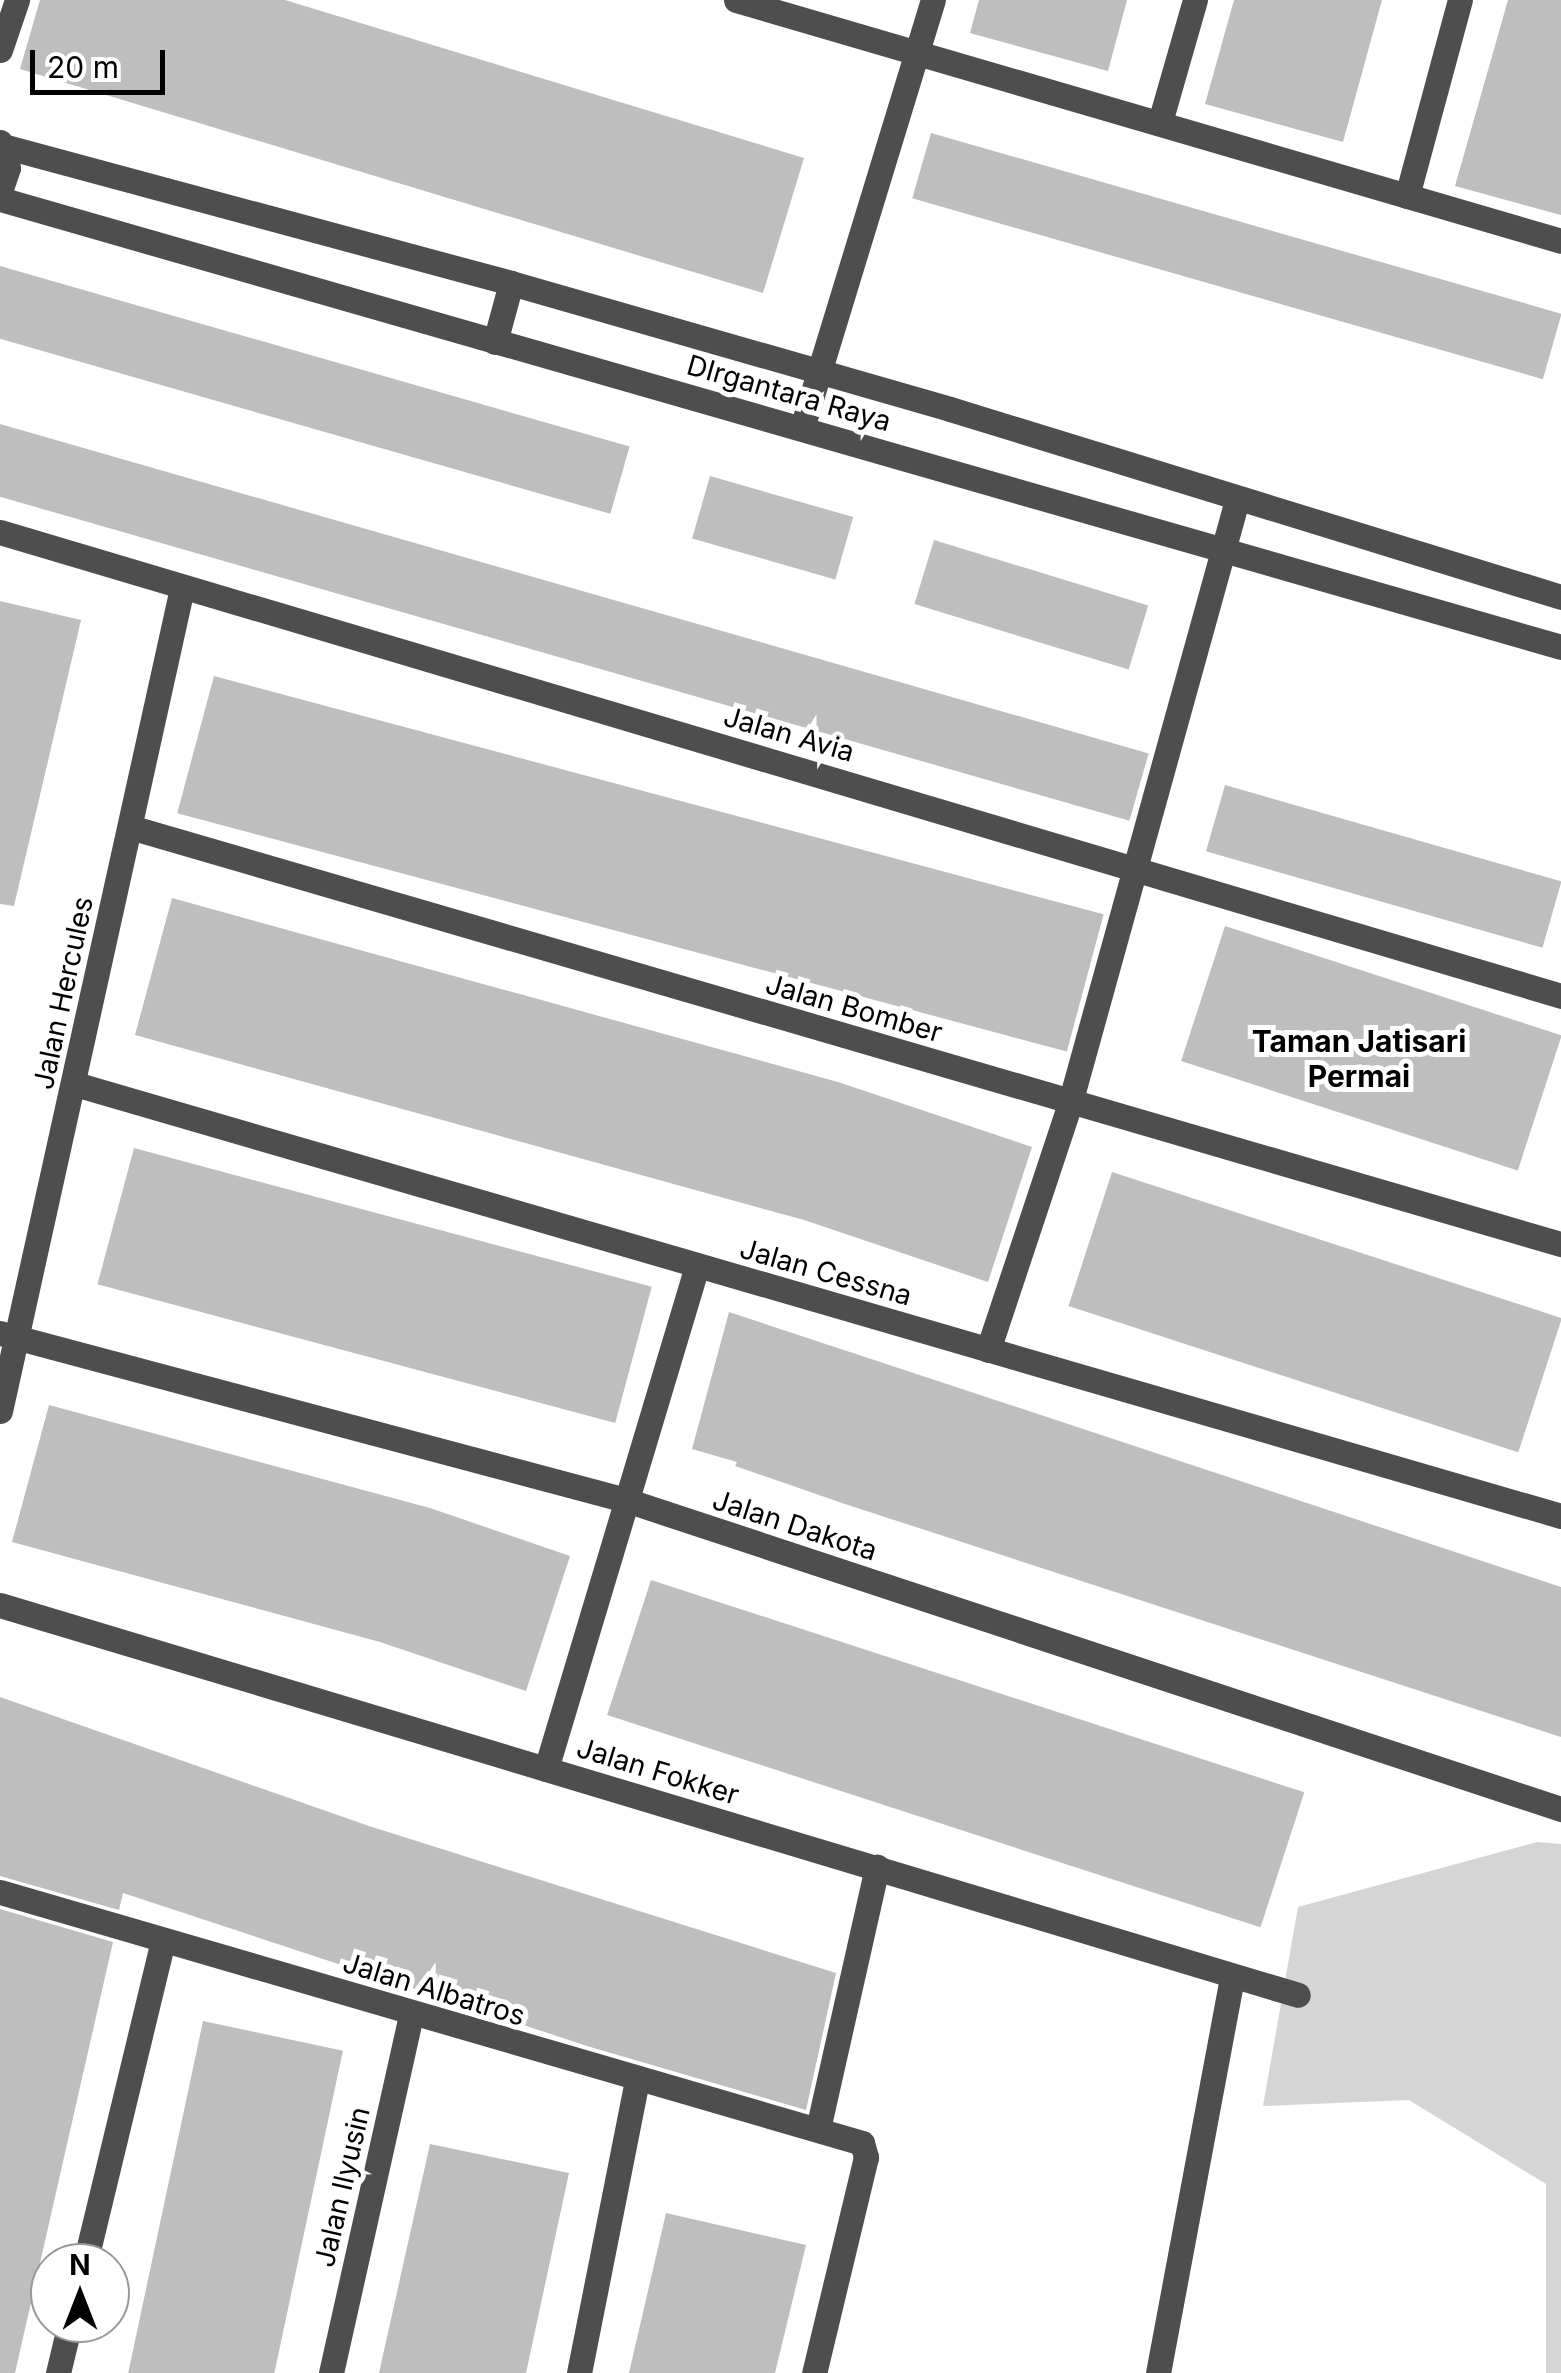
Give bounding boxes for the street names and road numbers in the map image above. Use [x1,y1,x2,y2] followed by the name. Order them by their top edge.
[683,348,895,438] street label: DIrgantara Raya
[720,699,858,769] street label: Jalan Avia
[26,894,100,1092] street label: Jalan Hercules
[762,967,946,1049] street label: Jalan Bomber
[736,1231,916,1313] street label: Jalan Cessna
[708,1483,882,1567] street label: Jalan Dakota
[573,1730,743,1812] street label: Jalan Fokker
[339,1945,529,2033] street label: Jalan Albatros
[307,2104,377,2270] street label: Jalan Ilyusin

